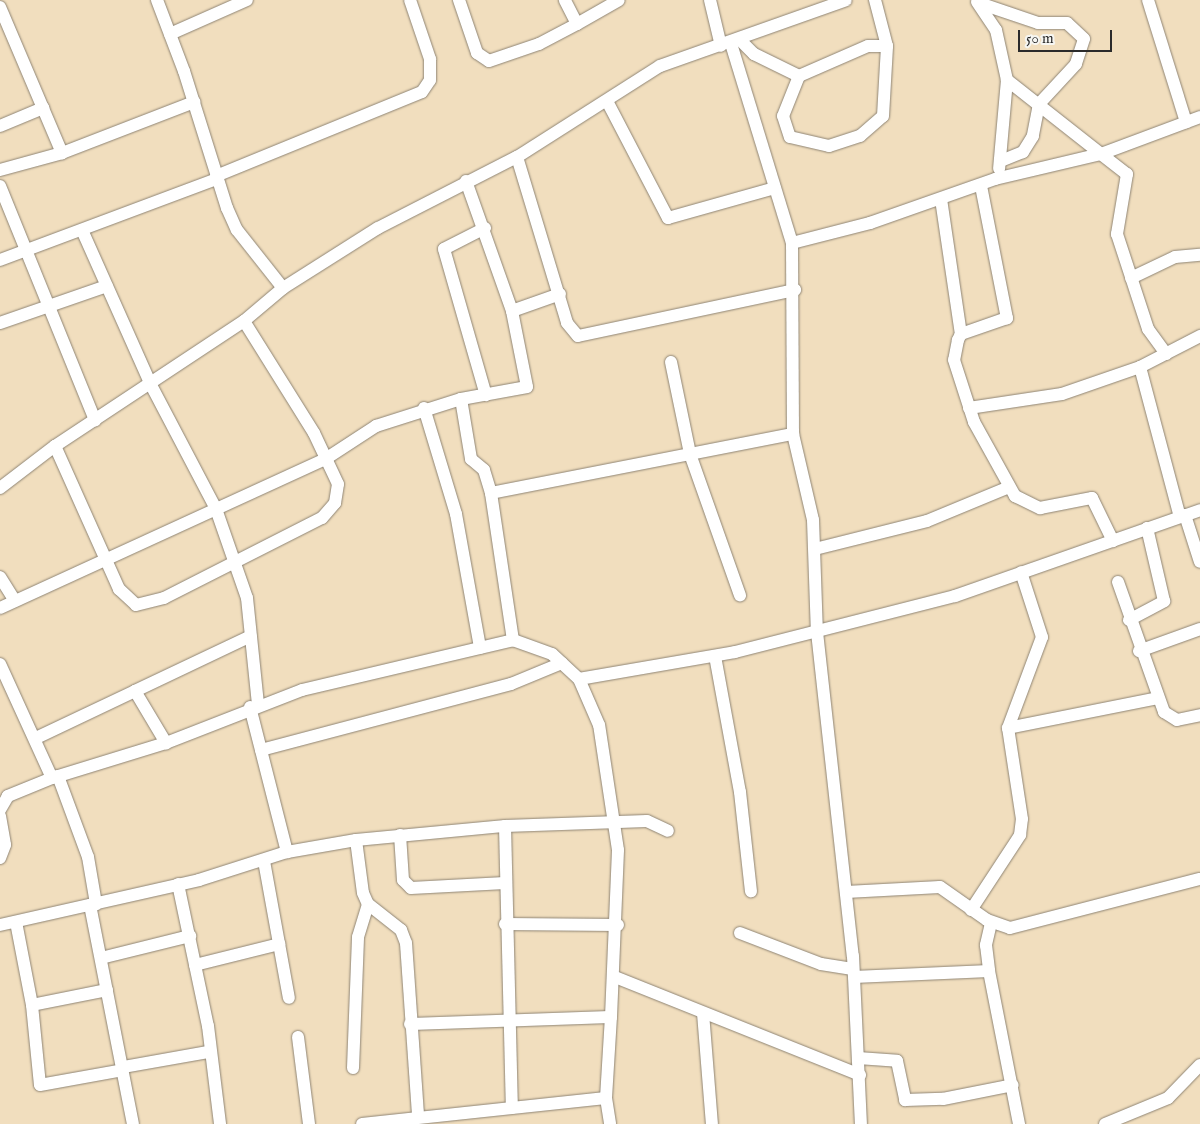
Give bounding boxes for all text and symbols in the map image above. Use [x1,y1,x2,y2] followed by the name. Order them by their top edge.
[1020,20,1114,52] scale bar
[1026,29,1054,48] text: 50 m

